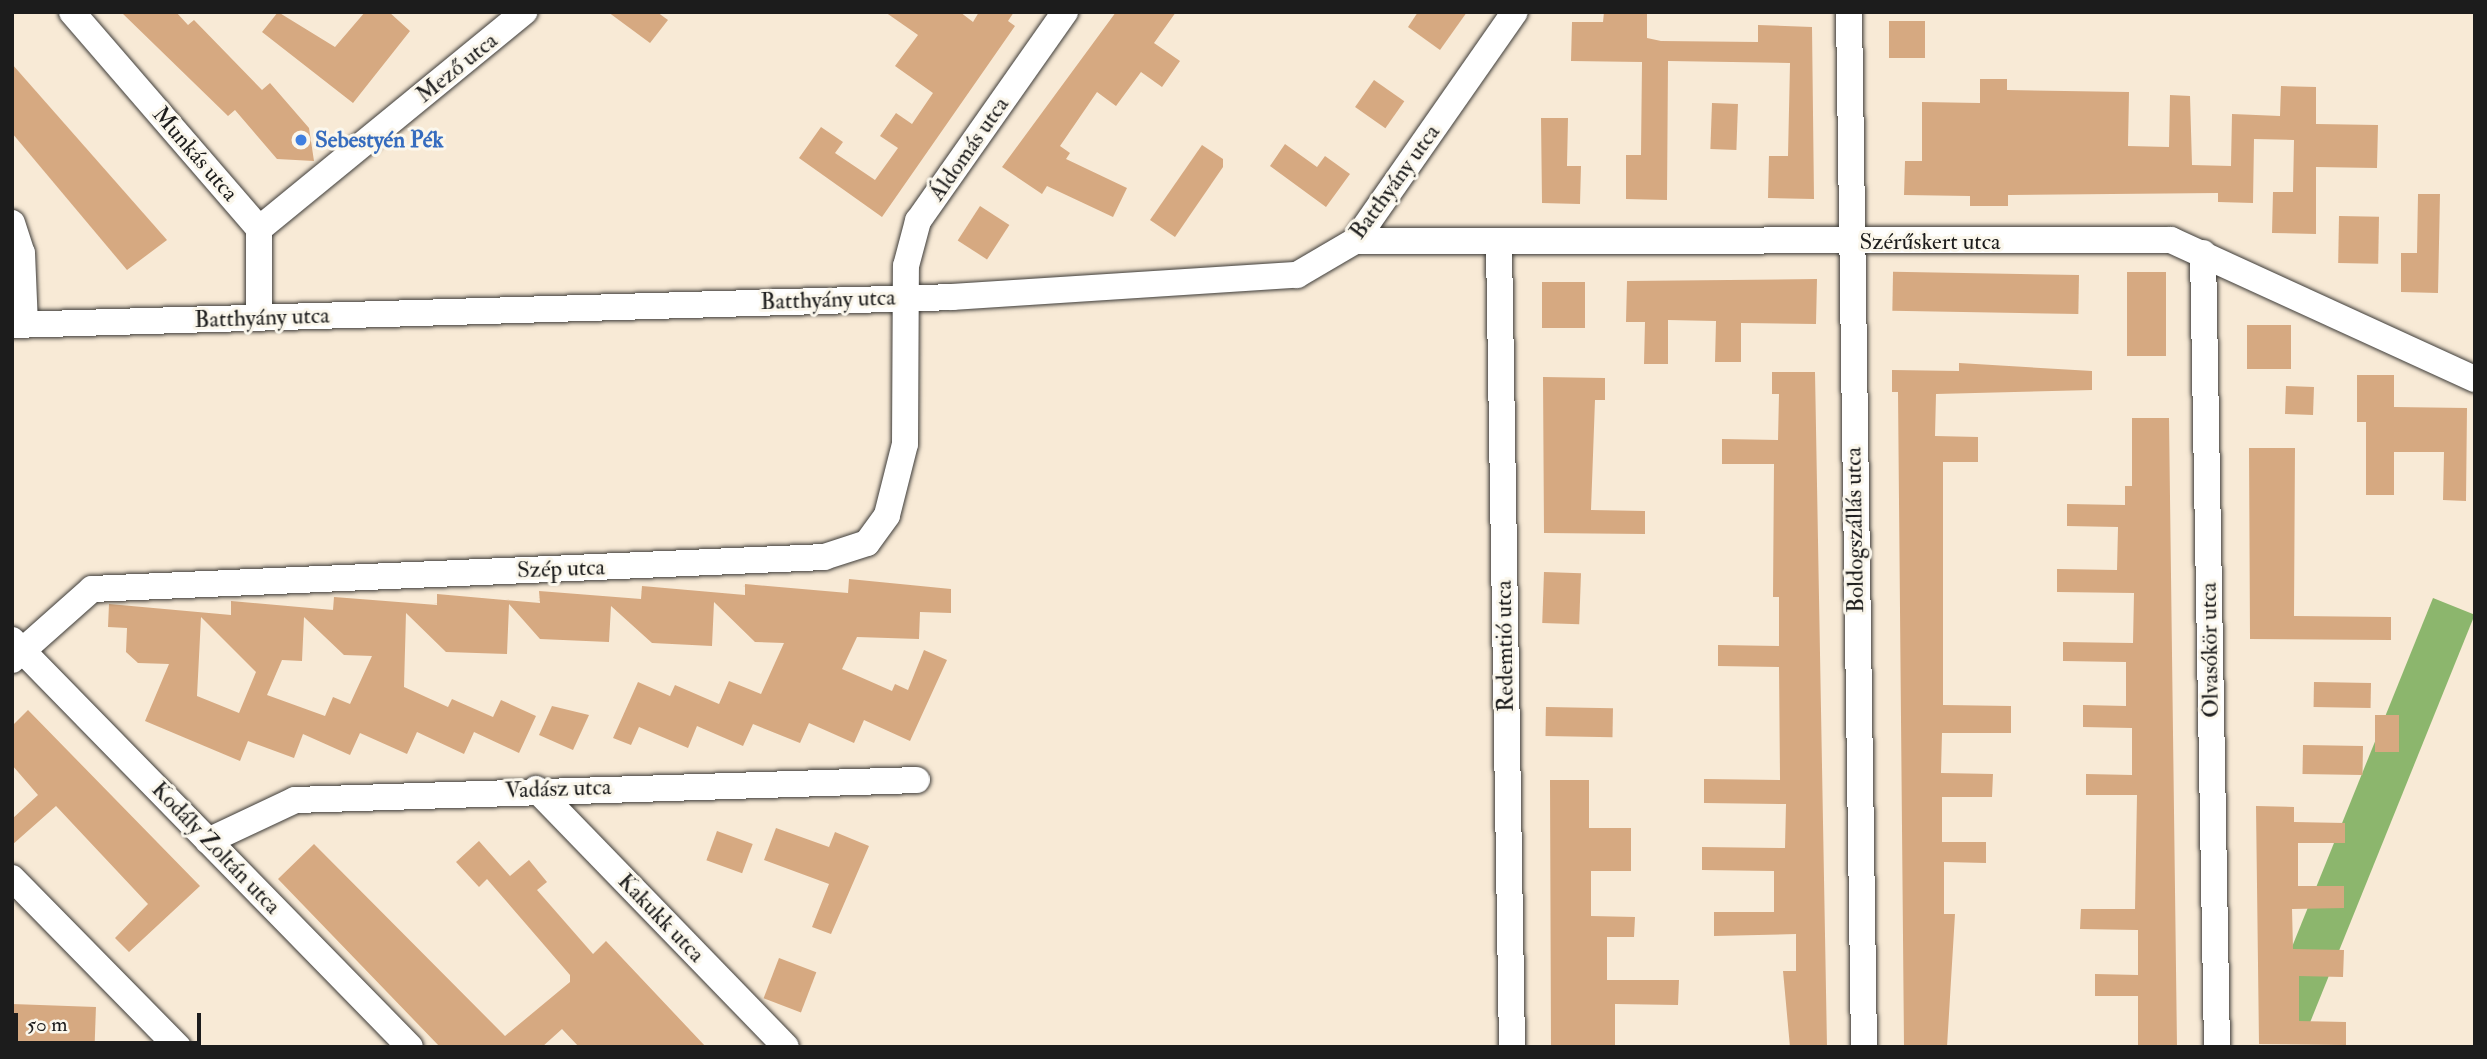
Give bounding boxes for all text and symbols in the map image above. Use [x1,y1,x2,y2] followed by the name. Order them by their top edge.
[411,27,503,109] street label: Mező utca
[923,92,1015,206] street label: Áldomás utca
[146,101,244,207] street label: Munkás utca
[1344,119,1446,245] street label: Batthyány utca
[315,126,443,154] place label: Sebestyén Pék
[293,132,309,148] marker: Sebestyén Pék
[1860,228,2000,256] street label: Szérűskert utca
[760,284,896,316] street label: Batthyány utca
[194,302,330,334] street label: Batthyány utca
[1840,447,1870,613] street label: Boldogszállás utca
[517,554,605,584] street label: Szép utca
[1490,580,1520,712] street label: Redemtió utca
[2195,582,2225,718] street label: Olvasókör utca
[504,773,612,805] street label: Vadász utca
[146,776,286,920] street label: Kodály Zoltán utca
[612,868,710,968] street label: Kakukk utca
[18,1000,205,1044] scale bar
[27,1011,68,1038] text: 50 m

